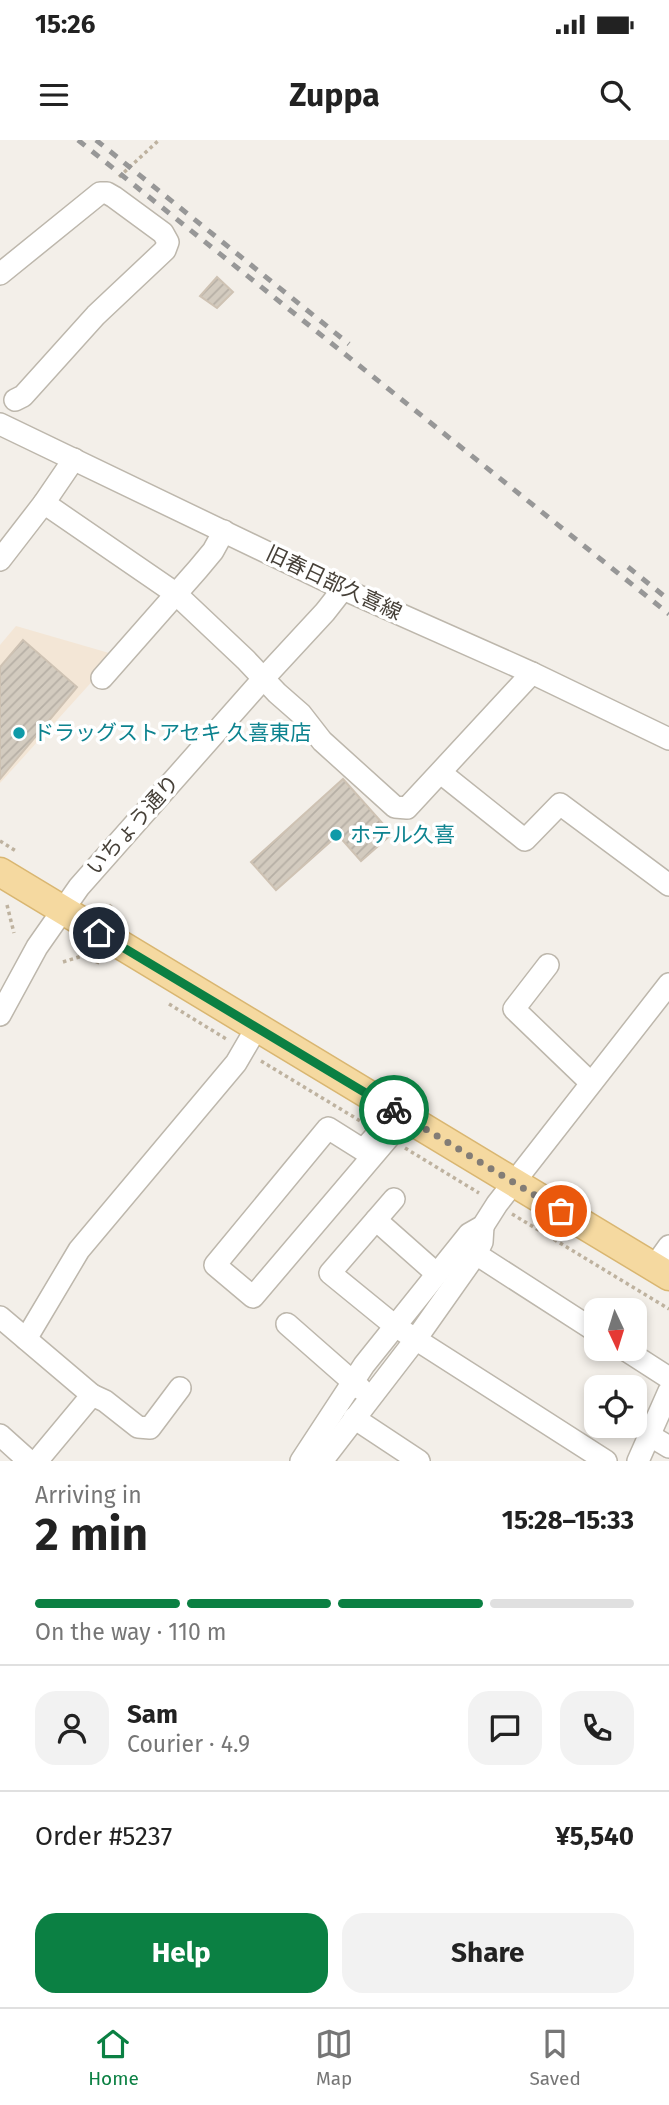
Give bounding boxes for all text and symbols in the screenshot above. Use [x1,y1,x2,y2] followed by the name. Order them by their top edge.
[35,9,95,40] text: 15:26
[35,76,73,114] icon: menu
[289,76,380,114] text: Zuppa
[596,76,634,114] icon: search
[262,540,406,626] street label: 旧春日部久喜線
[33,720,311,746] place label: ドラッグストアセキ 久喜東店
[11,725,27,741] marker: ドラッグストアセキ 久喜東店
[81,769,185,881] street label: いちょう通り
[350,822,455,848] place label: ホテル久喜
[328,827,344,843] marker: ホテル久喜
[69,903,129,963] pin
[80,914,118,952] icon: home
[359,1075,429,1145] courier
[375,1091,413,1129] icon: bike
[531,1181,591,1241] pin
[542,1192,580,1230] icon: bag
[584,1298,648,1362] north arrow
[584,1298,647,1438] map controls
[584,1375,647,1438] button: locate
[35,1481,142,1509] text: Arriving in
[502,1505,634,1536] text: 15:28–15:33
[35,1507,148,1562] text: 2 min
[35,1618,227,1646] text: On the way · 110 m
[35,1691,109,1765] button: person
[468,1691,542,1765] button: chat
[560,1691,634,1765] button: phone
[127,1699,178,1730] text: Sam
[127,1730,250,1758] text: Courier · 4.9
[35,1821,172,1852] text: Order #5237
[555,1821,634,1852] text: ¥5,540
[35,1913,328,1993] button: Help
[342,1913,634,1993] button: Share
[88,2025,139,2090] tab: Home
[315,2025,353,2090] tab: Map
[529,2025,581,2090] tab: Saved

